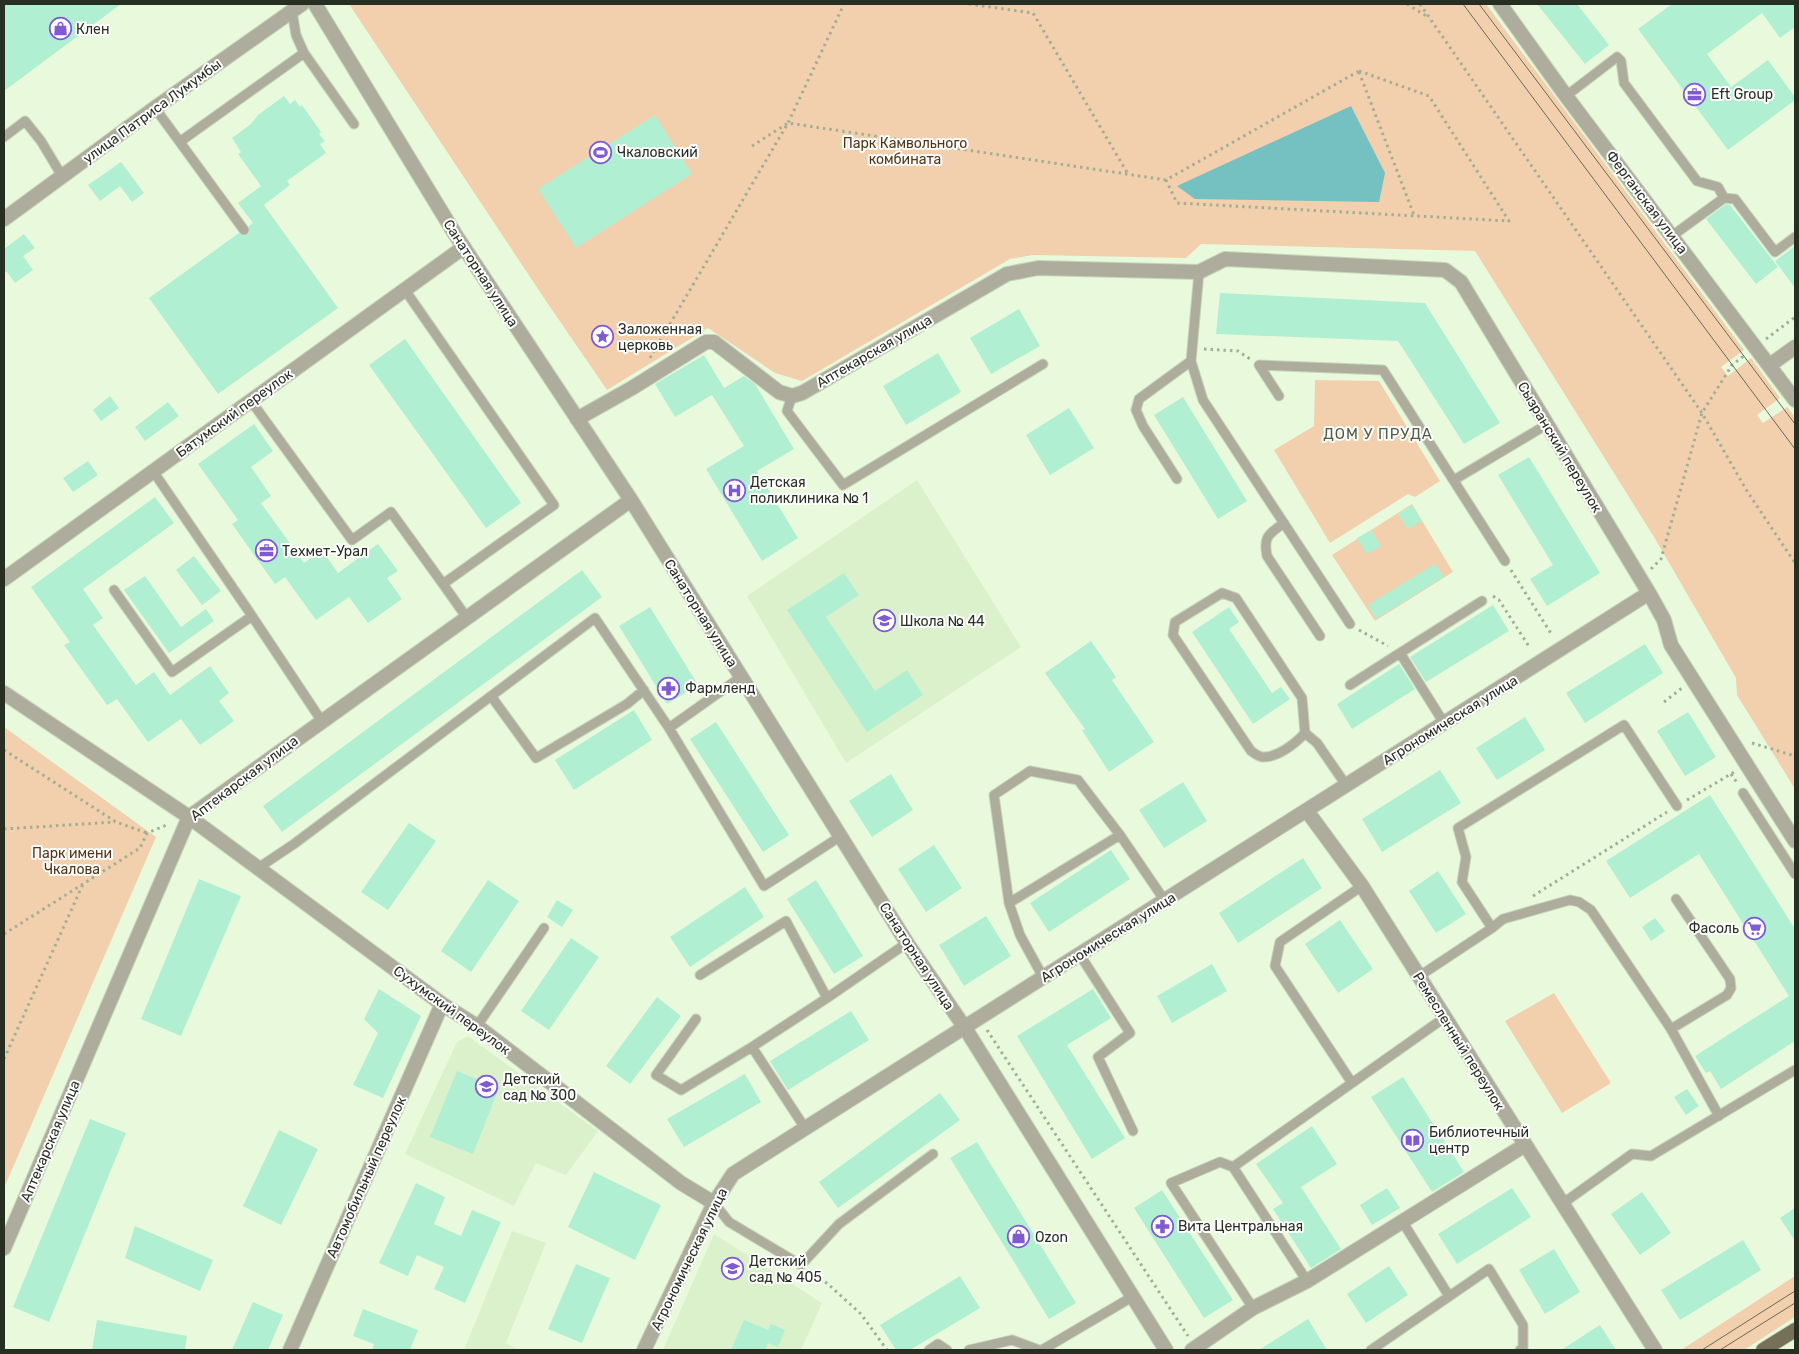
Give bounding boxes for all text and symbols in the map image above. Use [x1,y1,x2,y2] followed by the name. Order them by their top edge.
[48,17,72,41] shop icon: Клен
[76,21,109,38] place label: Клен
[80,56,225,167] street label: улица Патриса Лумумбы
[1683,82,1707,106] office icon: Eft Group
[1711,86,1773,103] place label: Eft Group
[843,135,967,168] park label: Парк Камвольного комбината
[589,140,613,164] sports icon: Чкаловский
[617,144,698,161] place label: Чкаловский
[1602,147,1691,257] street label: Ферганская улица
[440,216,522,330] street label: Санаторная улица
[813,311,935,391] street label: Аптекарская улица
[618,321,702,354] place label: Заложенная церковь
[590,325,614,349] place icon: Заложенная церковь
[173,365,296,461] street label: Батумский переулок
[1514,379,1606,516] street label: Сызранский переулок
[1323,425,1433,443] district label: ДОМ У ПРУДА
[750,474,868,507] place label: Детская поликлиника № 1
[722,478,746,502] hospital icon: Детская поликлиника № 1
[254,539,278,563] office icon: Техмет-Урал
[282,543,368,560] place label: Техмет-Урал
[660,556,741,671] street label: Санаторная улица
[872,609,896,633] school or university icon: Школа № 44
[900,613,985,630] place label: Школа № 44
[1380,672,1521,769] street label: Агрономическая улица
[657,676,681,700] pharmacy icon: Фармленд
[685,680,756,697] place label: Фармленд
[187,732,302,824] street label: Аптекарская улица
[32,845,112,878] park label: Парк имени Чкалова
[1038,889,1179,986] street label: Агрономическая улица
[876,899,958,1013] street label: Санаторная улица
[1743,916,1767,940] supermarket icon: Фасоль
[1689,920,1739,937] place label: Фасоль
[390,962,514,1059] street label: Сухумский переулок
[1409,969,1508,1114] street label: Ремесленный переулок
[503,1071,576,1104] place label: Детский сад № 300
[475,1075,499,1099] school or university icon: Детский сад № 300
[17,1078,84,1205] street label: Аптекарская улица
[323,1093,410,1261] street label: Автомобильный переулок
[1429,1124,1529,1157] place label: Библиотечный центр
[1401,1128,1425,1152] library icon: Библиотечный центр
[648,1185,731,1333] street label: Агрономическая улица
[1150,1214,1174,1238] pharmacy icon: Вита Центральная
[1178,1218,1303,1235] place label: Вита Центральная
[1007,1225,1031,1249] shop icon: Ozon
[1035,1229,1068,1246] place label: Ozon
[749,1253,822,1286] place label: Детский сад № 405
[721,1257,745,1281] school or university icon: Детский сад № 405

